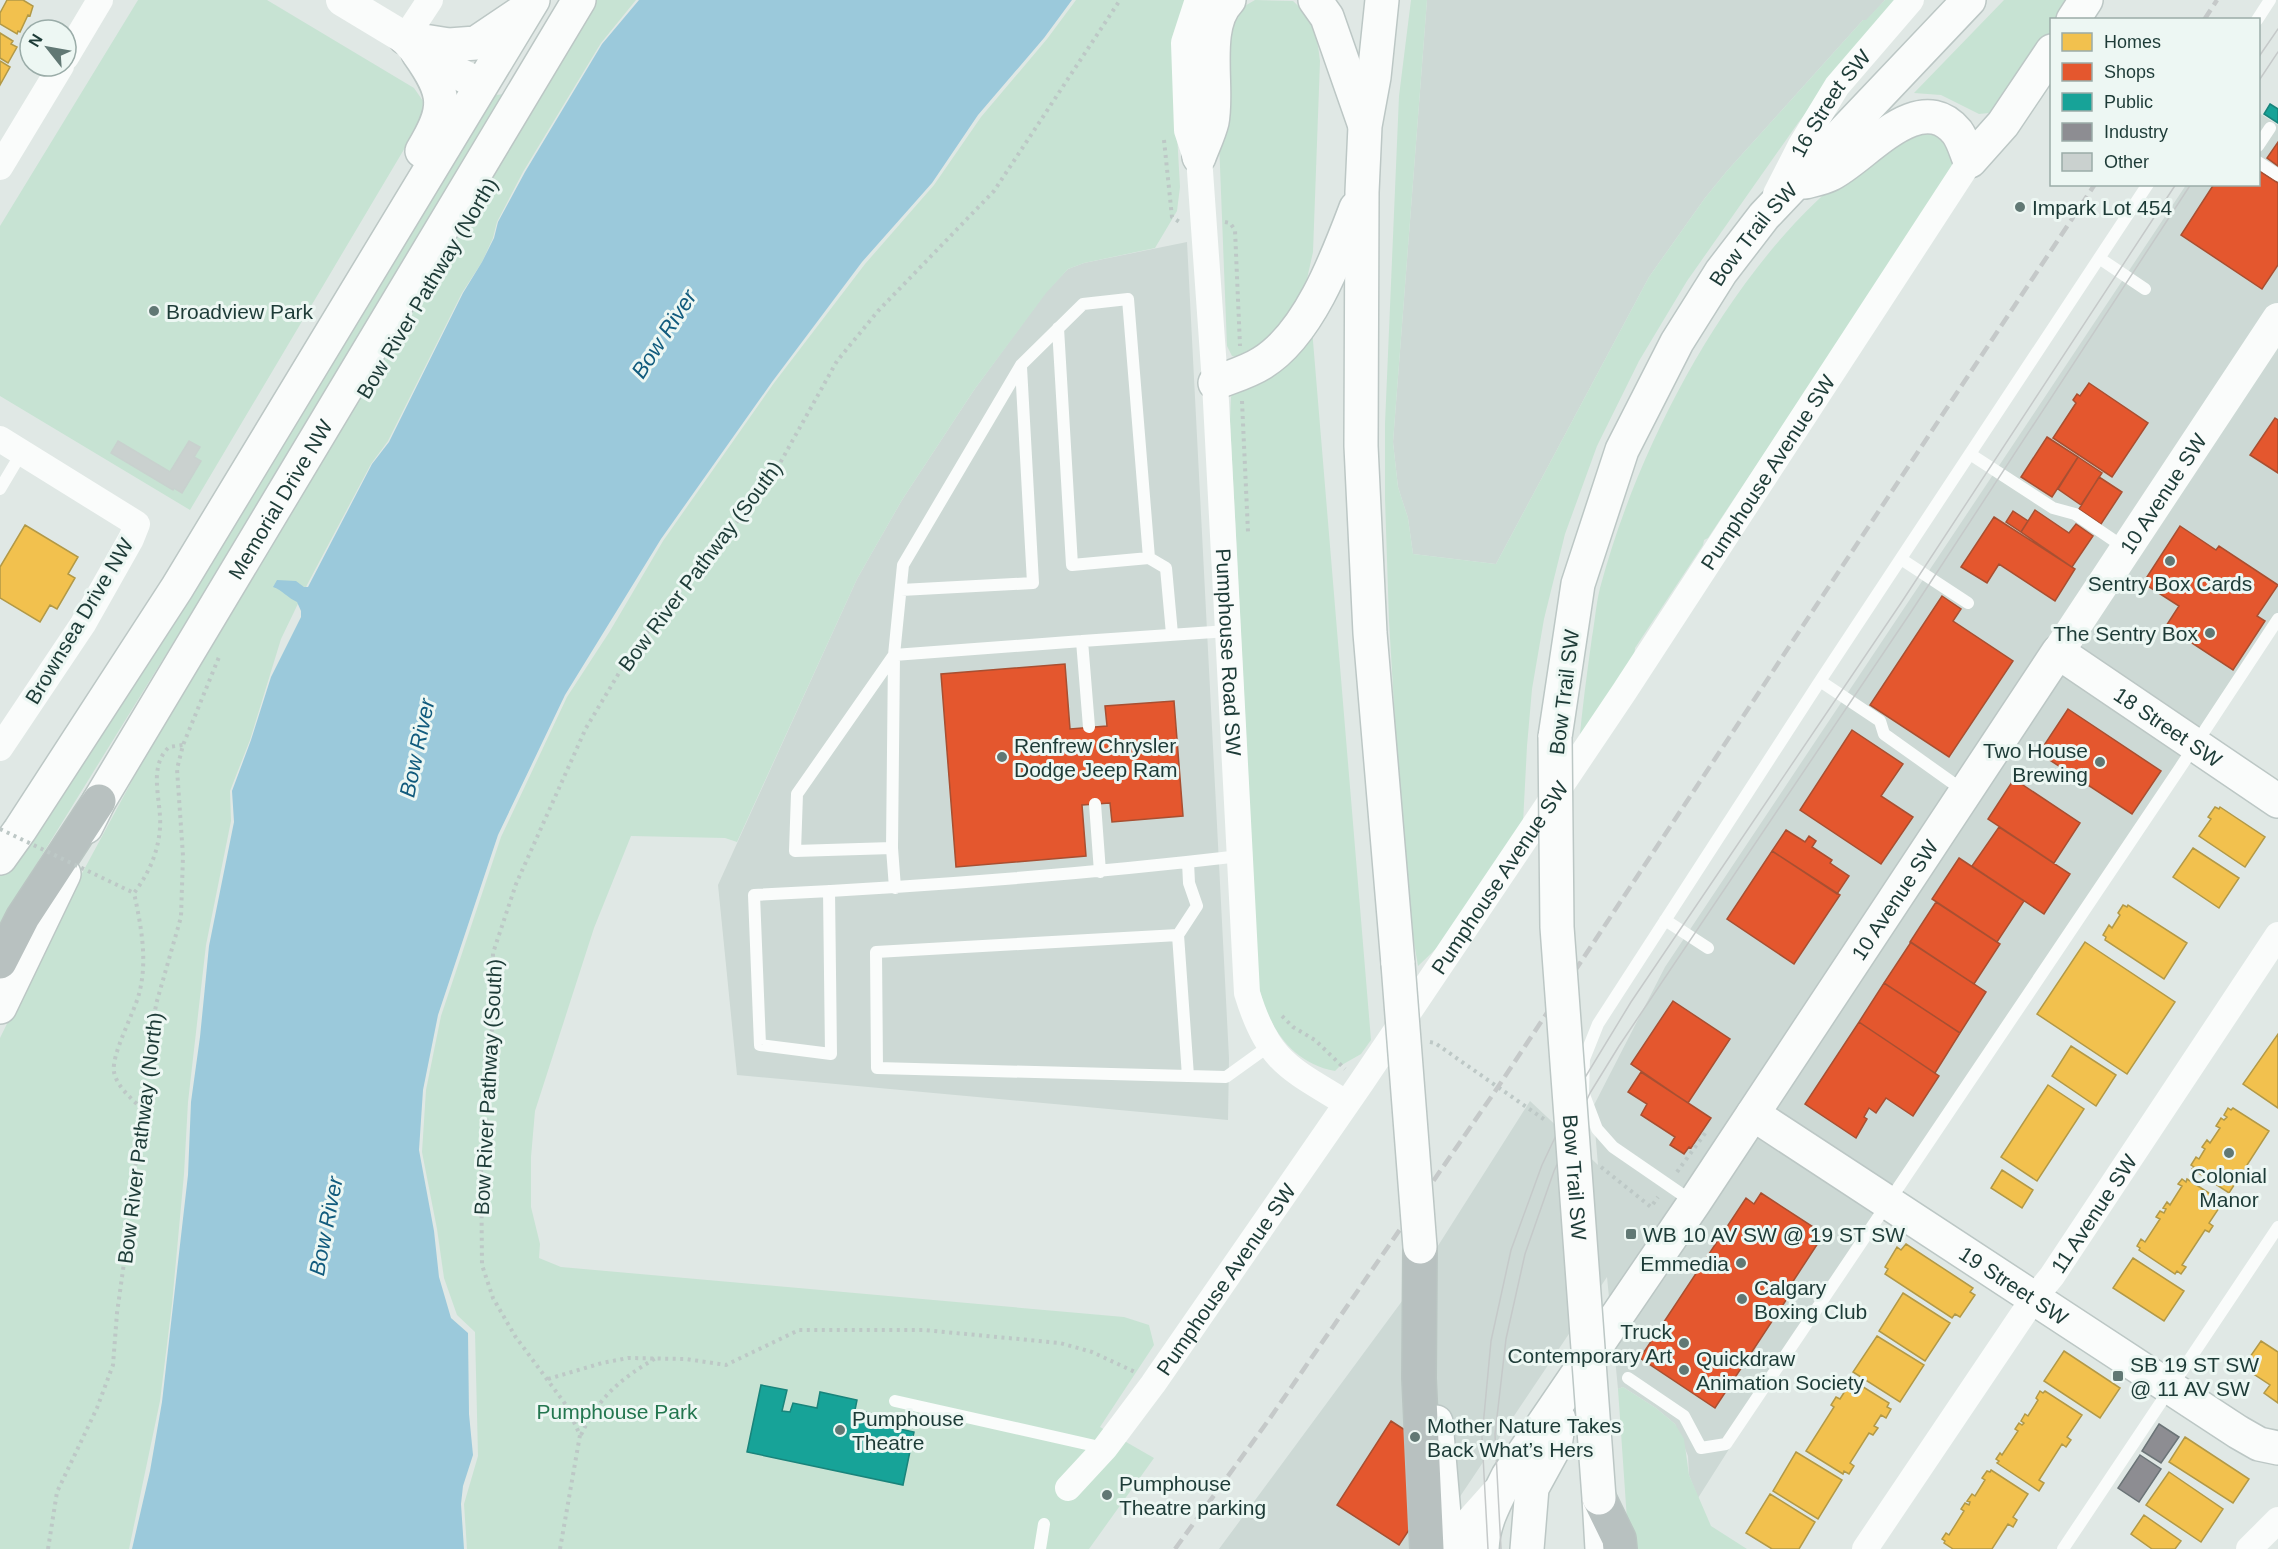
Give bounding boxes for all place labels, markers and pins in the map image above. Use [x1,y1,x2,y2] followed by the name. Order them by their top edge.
[2032,196,2172,219] place label: Impark Lot 454
[2013,200,2027,214] marker: Impark Lot 454
[166,300,314,323] place label: Broadview Park
[147,304,161,318] marker: Broadview Park
[2163,554,2177,568] marker: Sentry Box Cards
[2088,572,2252,595] place label: Sentry Box Cards
[2053,622,2198,645] place label: The Sentry Box
[2203,626,2217,640] marker: The Sentry Box
[1014,734,1177,781] place label: Renfrew Chrysler Dodge Jeep Ram
[1983,739,2088,786] place label: Two House Brewing
[995,750,1009,764] marker: Renfrew Chrysler Dodge Jeep Ram
[2093,755,2107,769] marker: Two House Brewing
[2222,1146,2236,1160] marker: Colonial Manor
[2191,1164,2267,1211] place label: Colonial Manor
[1643,1223,1905,1246] place label: WB 10 AV SW @ 19 ST SW
[1624,1227,1638,1241] marker: WB 10 AV SW @ 19 ST SW
[1640,1252,1729,1275] place label: Emmedia
[1734,1256,1748,1270] marker: Emmedia
[1754,1276,1867,1323] place label: Calgary Boxing Club
[1735,1292,1749,1306] marker: Calgary Boxing Club
[1507,1320,1672,1367] place label: Truck Contemporary Art
[1677,1336,1691,1350] marker: Truck Contemporary Art
[1696,1347,1865,1394] place label: Quickdraw Animation Society
[2130,1353,2259,1400] place label: SB 19 ST SW @ 11 AV SW
[1677,1363,1691,1377] marker: Quickdraw Animation Society
[2111,1369,2125,1383] marker: SB 19 ST SW @ 11 AV SW
[852,1407,964,1454] place label: Pumphouse Theatre
[1427,1414,1622,1461] place label: Mother Nature Takes Back What’s Hers
[833,1423,847,1437] marker: Pumphouse Theatre
[1408,1430,1422,1444] marker: Mother Nature Takes Back What’s Hers
[1119,1472,1266,1519] place label: Pumphouse Theatre parking
[1100,1488,1114,1502] marker: Pumphouse Theatre parking

